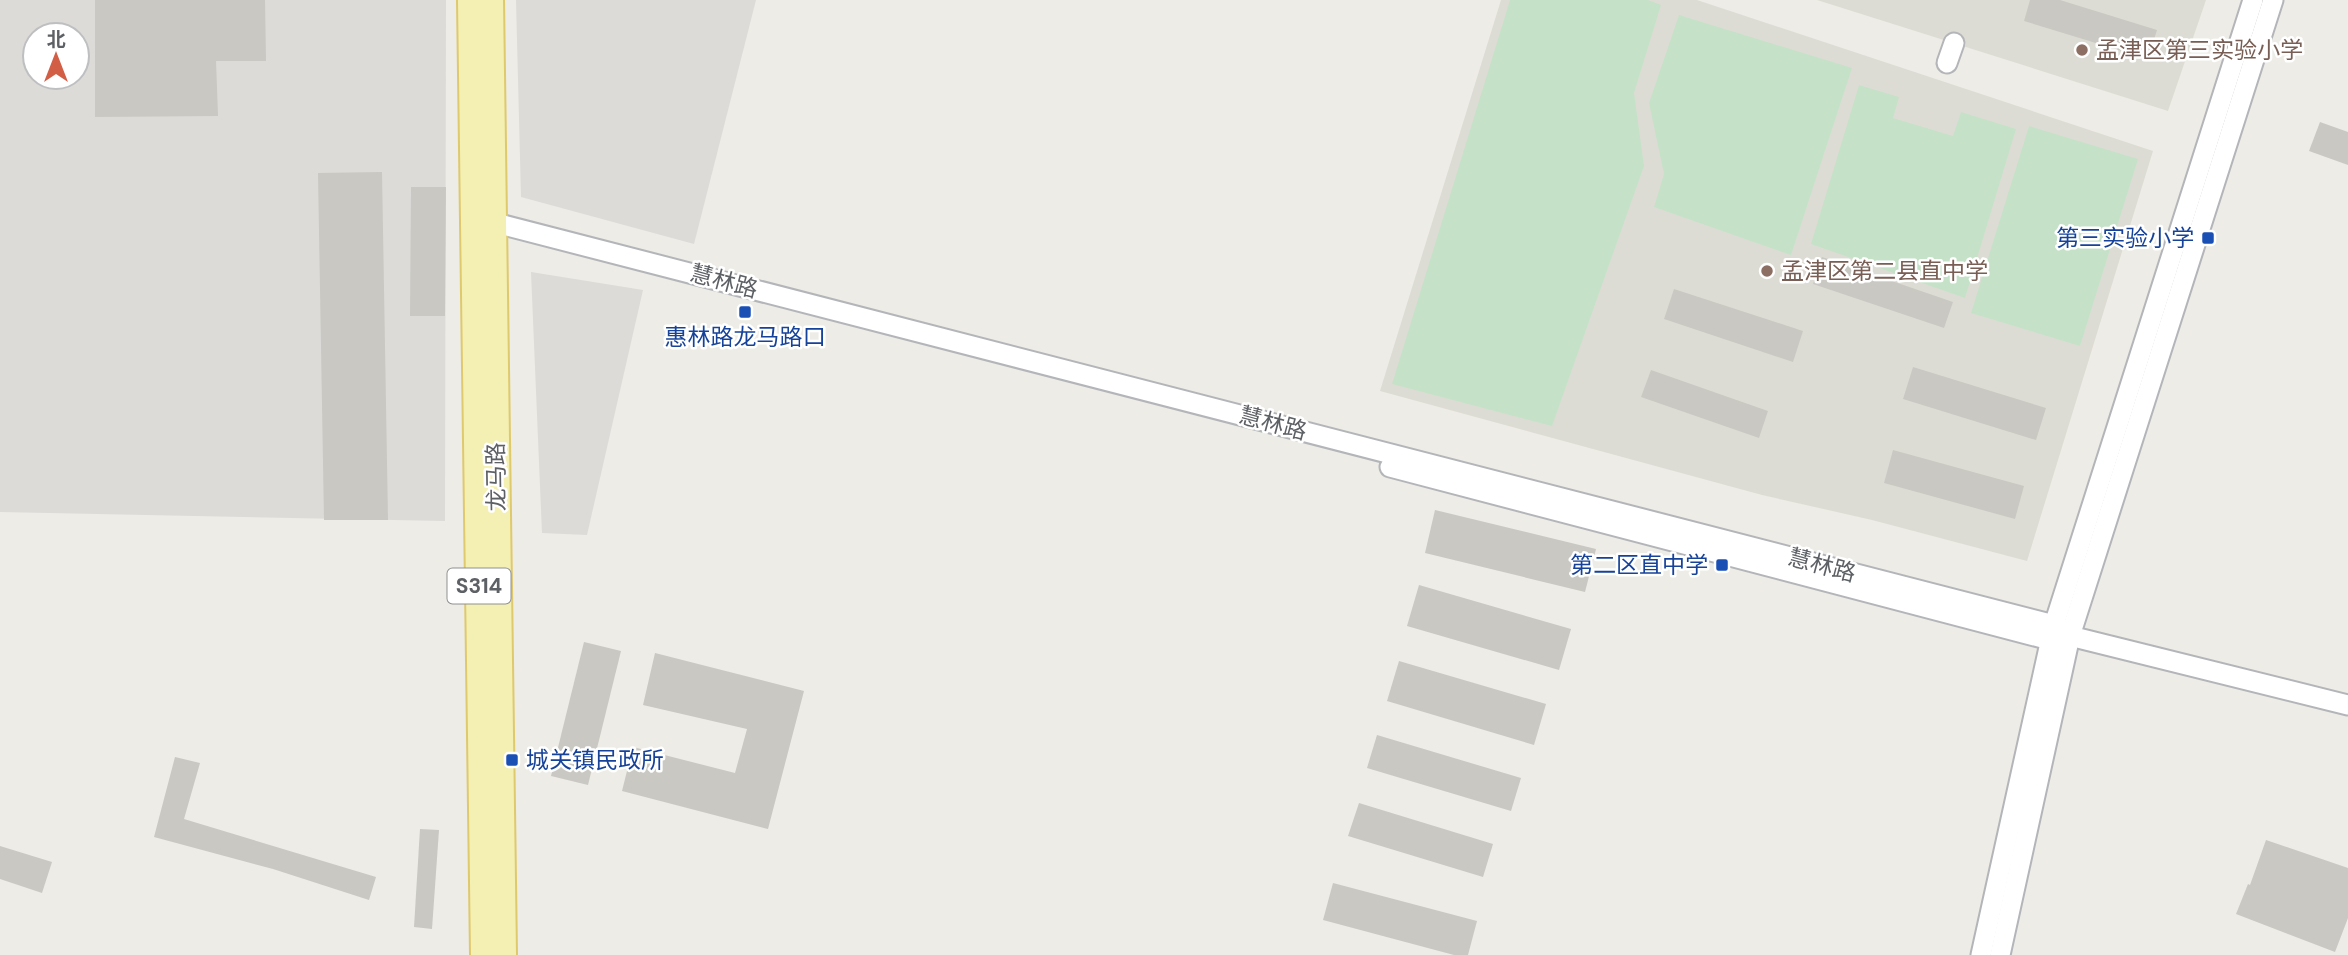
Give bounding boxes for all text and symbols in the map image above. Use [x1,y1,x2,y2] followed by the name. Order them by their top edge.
[21,21,91,91] north arrow
[46,27,66,52] text: 北
[2096,35,2303,65] place label: 孟津区第三实验小学
[2074,42,2090,58] marker: 孟津区第三实验小学
[2056,223,2194,253] place label: 第三实验小学
[2200,230,2216,246] marker: 第三实验小学
[1781,256,1988,286] place label: 孟津区第二县直中学
[687,258,761,304] street label: 慧林路
[1759,263,1775,279] marker: 孟津区第二县直中学
[737,304,753,320] marker: 惠林路龙马路口
[665,322,826,352] place label: 惠林路龙马路口
[1236,400,1310,446] street label: 慧林路
[480,442,512,512] street label: 龙马路
[1785,542,1859,588] street label: 慧林路
[1570,550,1708,580] place label: 第二区直中学
[1714,557,1730,573] marker: 第二区直中学
[448,568,510,604] road number: S314
[526,745,664,775] place label: 城关镇民政所
[504,752,520,768] marker: 城关镇民政所

